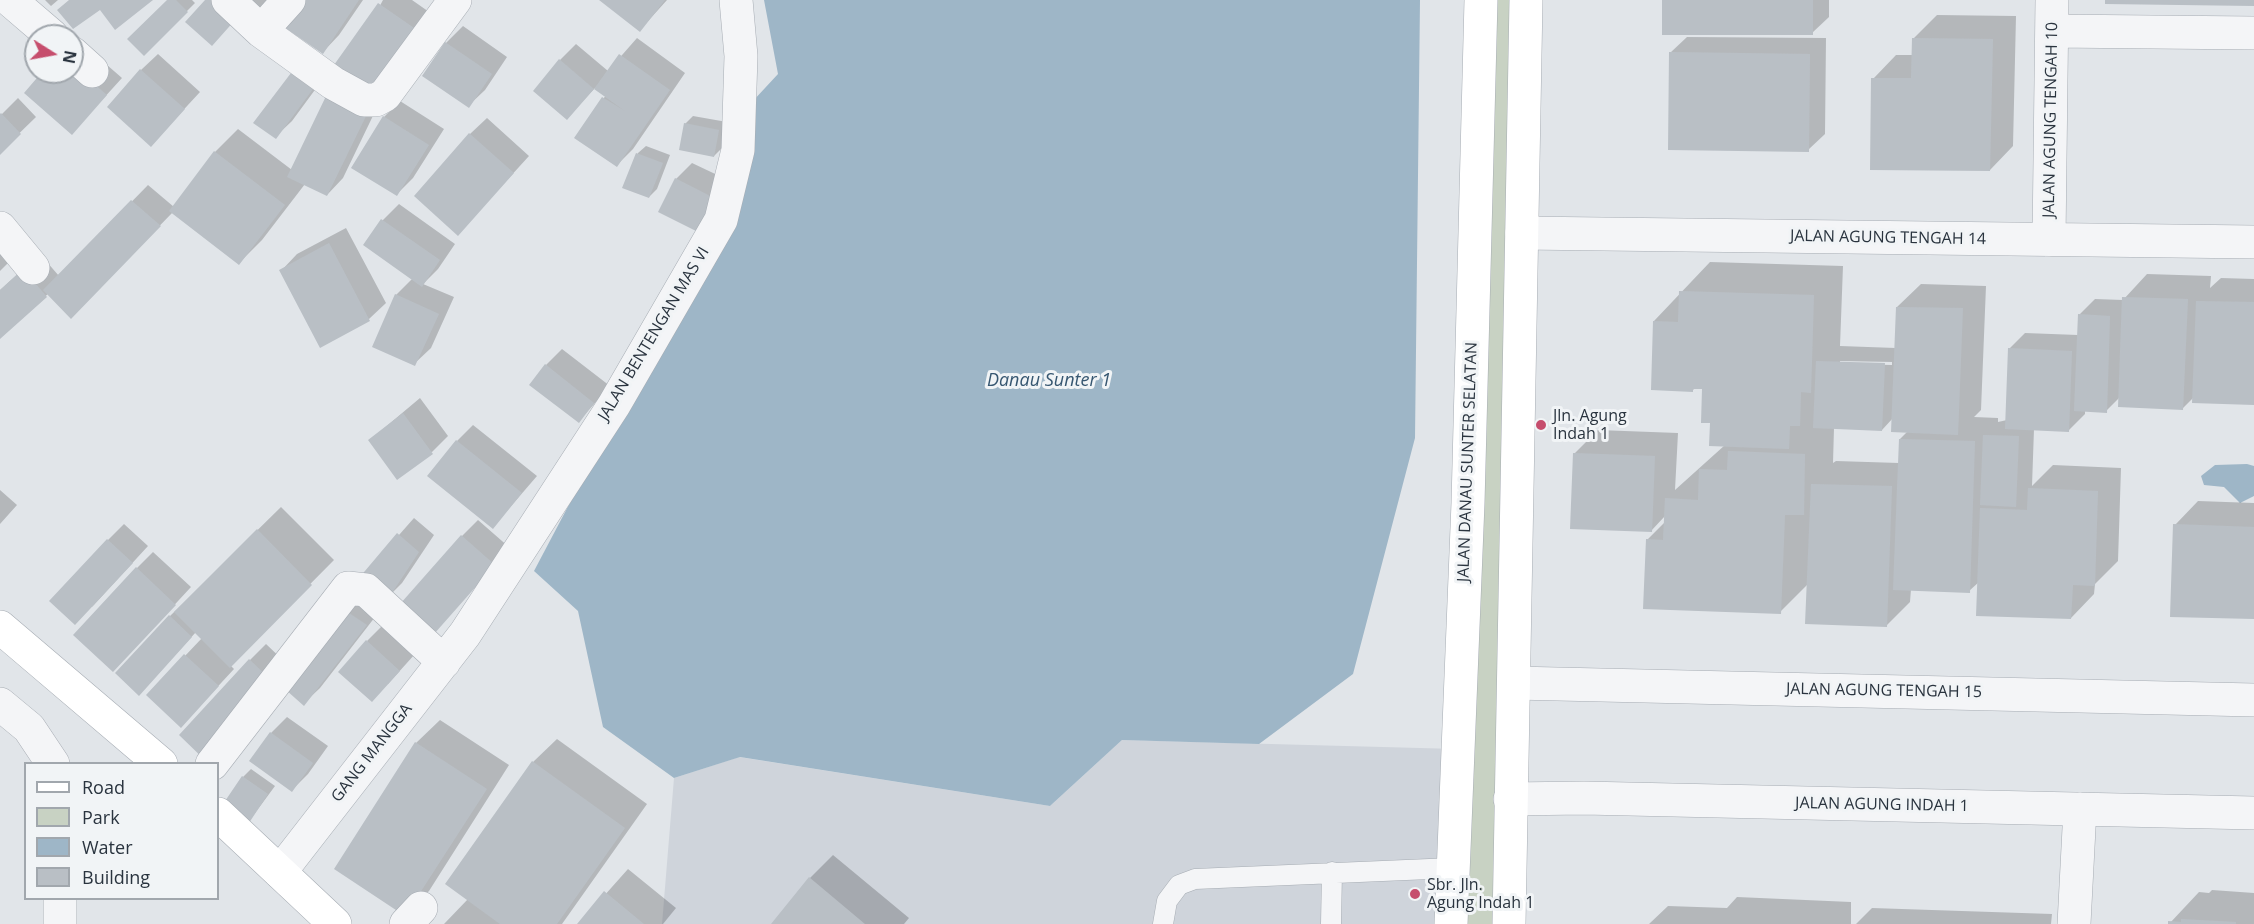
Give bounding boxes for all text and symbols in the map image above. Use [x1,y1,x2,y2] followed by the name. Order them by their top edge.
[2040,22,2062,218] street label: JALAN AGUNG TENGAH 10
[24,24,84,84] north arrow
[58,49,82,66] text: N
[1790,227,1986,249] street label: JALAN AGUNG TENGAH 14
[594,244,714,424] street label: JALAN BENTENGAN MAS VI
[1454,342,1482,582] street label: JALAN DANAU SUNTER SELATAN
[987,370,1111,392] water label: Danau Sunter 1
[1553,406,1627,444] place label: Jln. Agung Indah 1
[1534,418,1548,432] marker: Jln. Agung Indah 1
[1786,680,1982,702] street label: JALAN AGUNG TENGAH 15
[328,700,416,806] street label: GANG MANGGA
[24,762,219,900] legend
[82,775,125,799] text: Road
[1795,794,1969,816] street label: JALAN AGUNG INDAH 1
[82,805,120,829] text: Park
[82,835,133,859] text: Water
[82,865,150,889] text: Building
[1427,875,1534,913] place label: Sbr. Jln. Agung Indah 1
[1408,887,1422,901] marker: Sbr. Jln. Agung Indah 1

